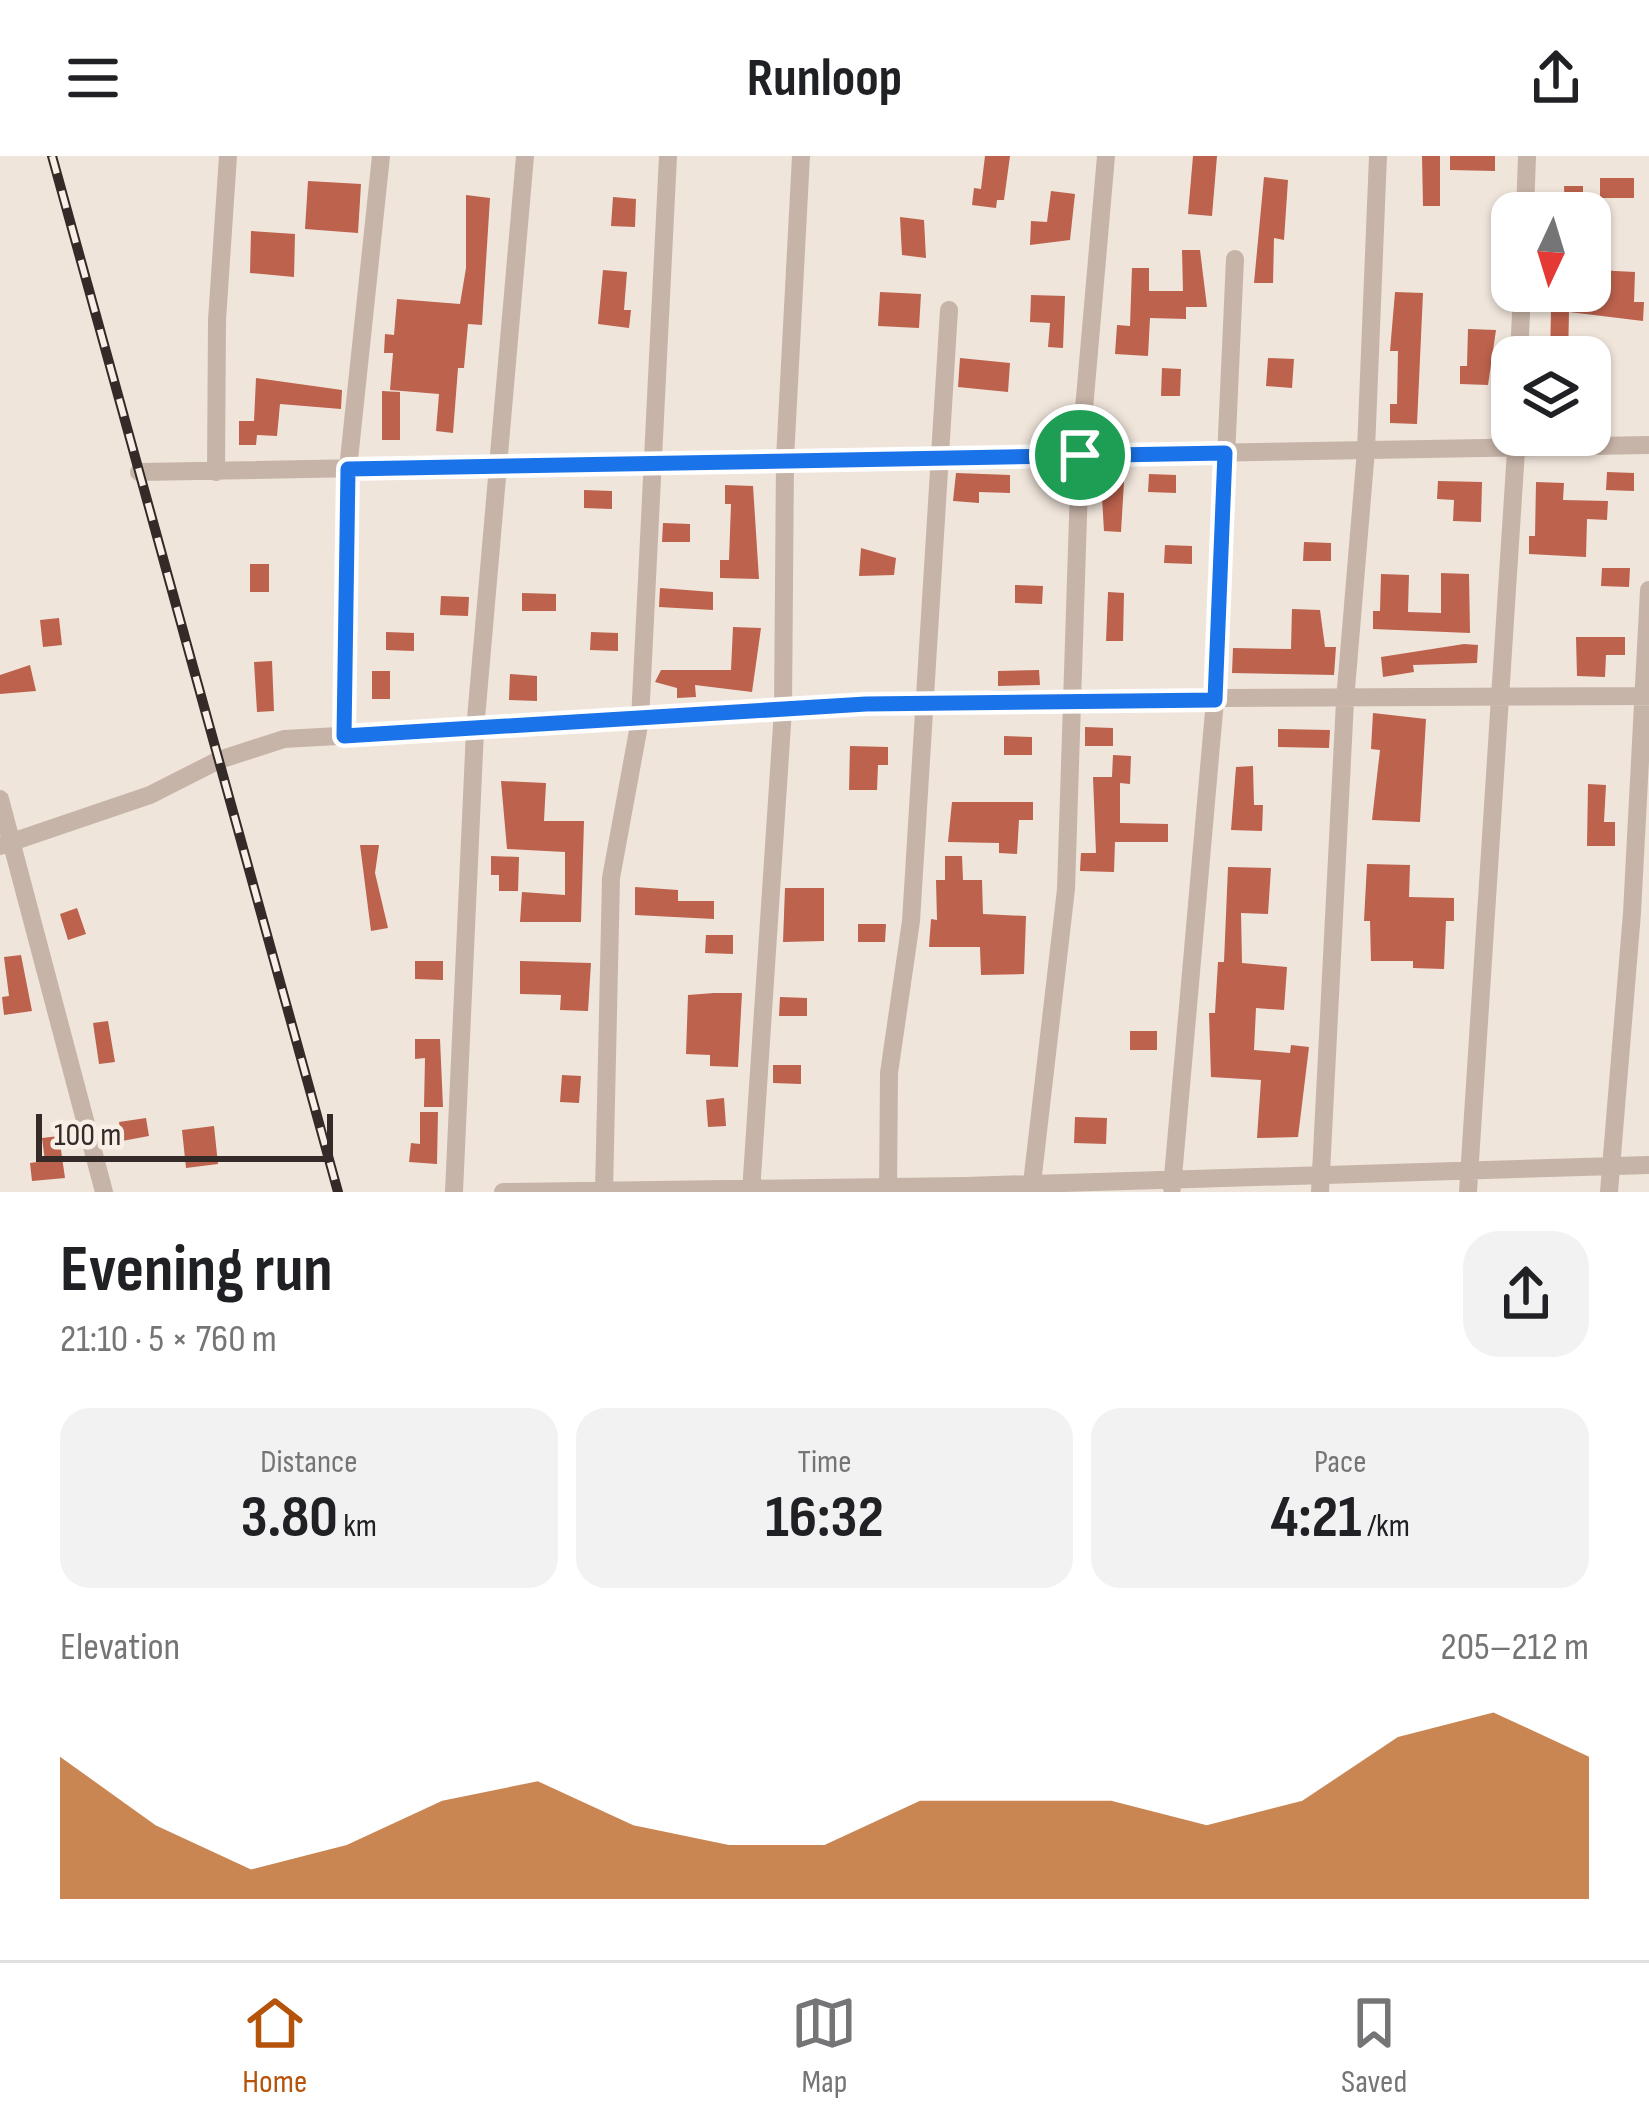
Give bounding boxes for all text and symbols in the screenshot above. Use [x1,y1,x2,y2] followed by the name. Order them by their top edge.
[60,45,126,111] icon: menu
[1523,45,1589,111] icon: share
[747,46,902,111] text: Runloop
[1491,192,1611,312] north arrow
[1491,192,1611,456] map controls
[1491,336,1611,456] button: layers
[1029,404,1131,506] pin
[1047,422,1113,488] icon: arrive
[36,1108,333,1161] scale bar
[54,1115,121,1155] text: 100 m
[60,1231,333,1310] text: Evening run
[1463,1231,1589,1357] button: share
[60,1316,277,1363] text: 21:10 · 5 × 760 m
[260,1442,357,1482] text: Distance
[797,1442,851,1482] text: Time
[1314,1442,1366,1482] text: Pace
[241,1482,338,1554] text: 3.80
[765,1482,884,1554] text: 16:32
[1270,1482,1362,1554] text: 4:21
[338,1506,377,1546] text: km
[1362,1506,1410,1546] text: /km
[60,1624,180,1671] text: Elevation
[1441,1624,1589,1671] text: 205–212 m
[242,1990,308,2102] tab: Home
[791,1990,857,2102] tab: Map
[1341,1990,1407,2102] tab: Saved

